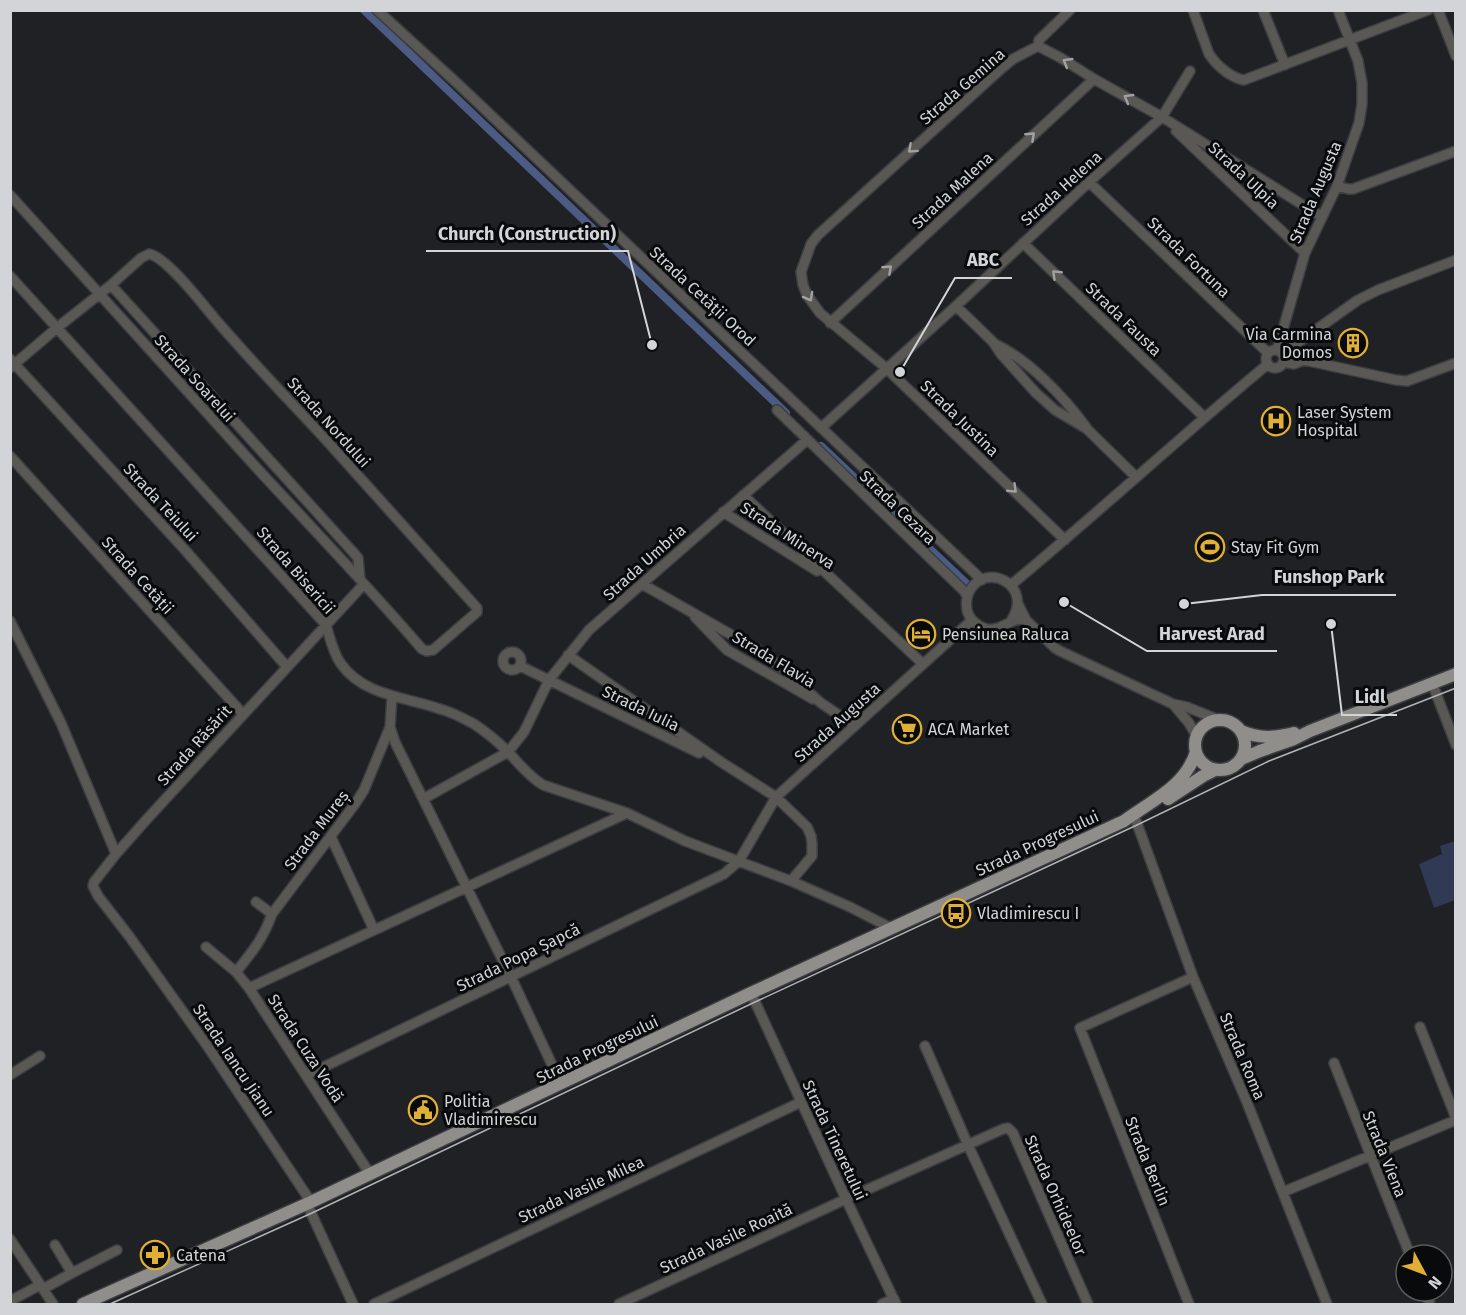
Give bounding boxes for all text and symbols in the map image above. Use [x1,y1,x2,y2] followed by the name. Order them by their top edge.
[916,44,1009,128] street label: Strada Gemina
[1062,58,1073,69] one-way arrow
[1124,94,1134,105] one-way arrow
[1024,133,1035,144] one-way arrow
[1205,138,1283,213] street label: Strada Ulpia
[1285,138,1346,246] street label: Strada Augusta
[909,142,919,153] one-way arrow
[1017,147,1106,230] street label: Strada Helena
[908,148,997,233] street label: Strada Malena
[1143,213,1234,301] street label: Strada Fortuna
[426,215,628,251] callout: Church (Construction)
[438,223,616,245] text: Church (Construction)
[645,242,760,351] street label: Strada Cetății Orod
[955,242,1012,278] callout: ABC
[966,249,1000,271] text: ABC
[882,265,892,276] one-way arrow
[1053,271,1064,282] one-way arrow
[1082,278,1166,360] street label: Strada Fausta
[802,291,813,301] one-way arrow
[1246,325,1332,362] place label: Via Carmina Domos
[1337,327,1369,359] building icon: Via Carmina Domos
[150,331,239,426] street label: Strada Soarelui
[283,373,374,471] street label: Strada Nordului
[917,376,1003,460] street label: Strada Justina
[1297,403,1392,440] place label: Laser System Hospital
[1260,405,1292,437] hospital icon: Laser System Hospital
[120,459,202,545] street label: Strada Teiului
[856,466,940,548] street label: Strada Cezara
[1005,482,1016,493] one-way arrow
[737,498,839,573] street label: Strada Minerva
[599,520,690,604] street label: Strada Umbria
[253,523,339,618] street label: Strada Bisericii
[1194,531,1226,563] sports icon: Stay Fit Gym
[97,533,177,619] street label: Strada Cetății
[1231,538,1319,557] place label: Stay Fit Gym
[1262,559,1396,595] callout: Funshop Park
[1274,566,1385,588] text: Funshop Park
[1147,615,1277,651] callout: Harvest Arad
[905,618,937,650] hotel icon: Pensiunea Raluca
[1159,623,1265,645] text: Harvest Arad
[942,625,1069,644] place label: Pensiunea Raluca
[729,627,819,692] street label: Strada Flavia
[790,679,884,766] street label: Strada Augusta
[1342,679,1397,715] callout: Lidl
[599,682,682,735] street label: Strada Iulia
[1355,686,1386,708] text: Lidl
[153,701,236,790] street label: Strada Răsărit
[891,713,923,745] supermarket icon: ACA Market
[928,720,1009,739] place label: ACA Market
[280,787,353,875] street label: Strada Mureș
[973,807,1102,880] street label: Strada Progresului
[940,897,972,929] bus stop icon: Vladimirescu I
[977,904,1079,923] place label: Vladimirescu I
[453,919,583,996] street label: Strada Popa Șapcă
[264,991,348,1106] street label: Strada Cuza Vodă
[189,1000,278,1120] street label: Strada Iancu Jianu
[1216,1010,1269,1102] street label: Strada Roma
[533,1012,661,1087] street label: Strada Progresului
[798,1077,871,1203] street label: Strada Tineretului
[444,1092,537,1129] place label: Politia Vladimirescu
[407,1094,439,1126] public building icon: Politia Vladimirescu
[1359,1108,1410,1200] street label: Strada Viena
[1121,1114,1174,1209] street label: Strada Berlin
[1021,1132,1091,1259] street label: Strada Orhideelor
[515,1152,647,1227] street label: Strada Vasile Milea
[657,1199,795,1277] street label: Strada Vasile Roaită
[139,1239,171,1271] pharmacy icon: Catena
[1394,1243,1454,1303] north arrow
[176,1246,226,1265] place label: Catena
[1424,1272,1446,1293] text: N

